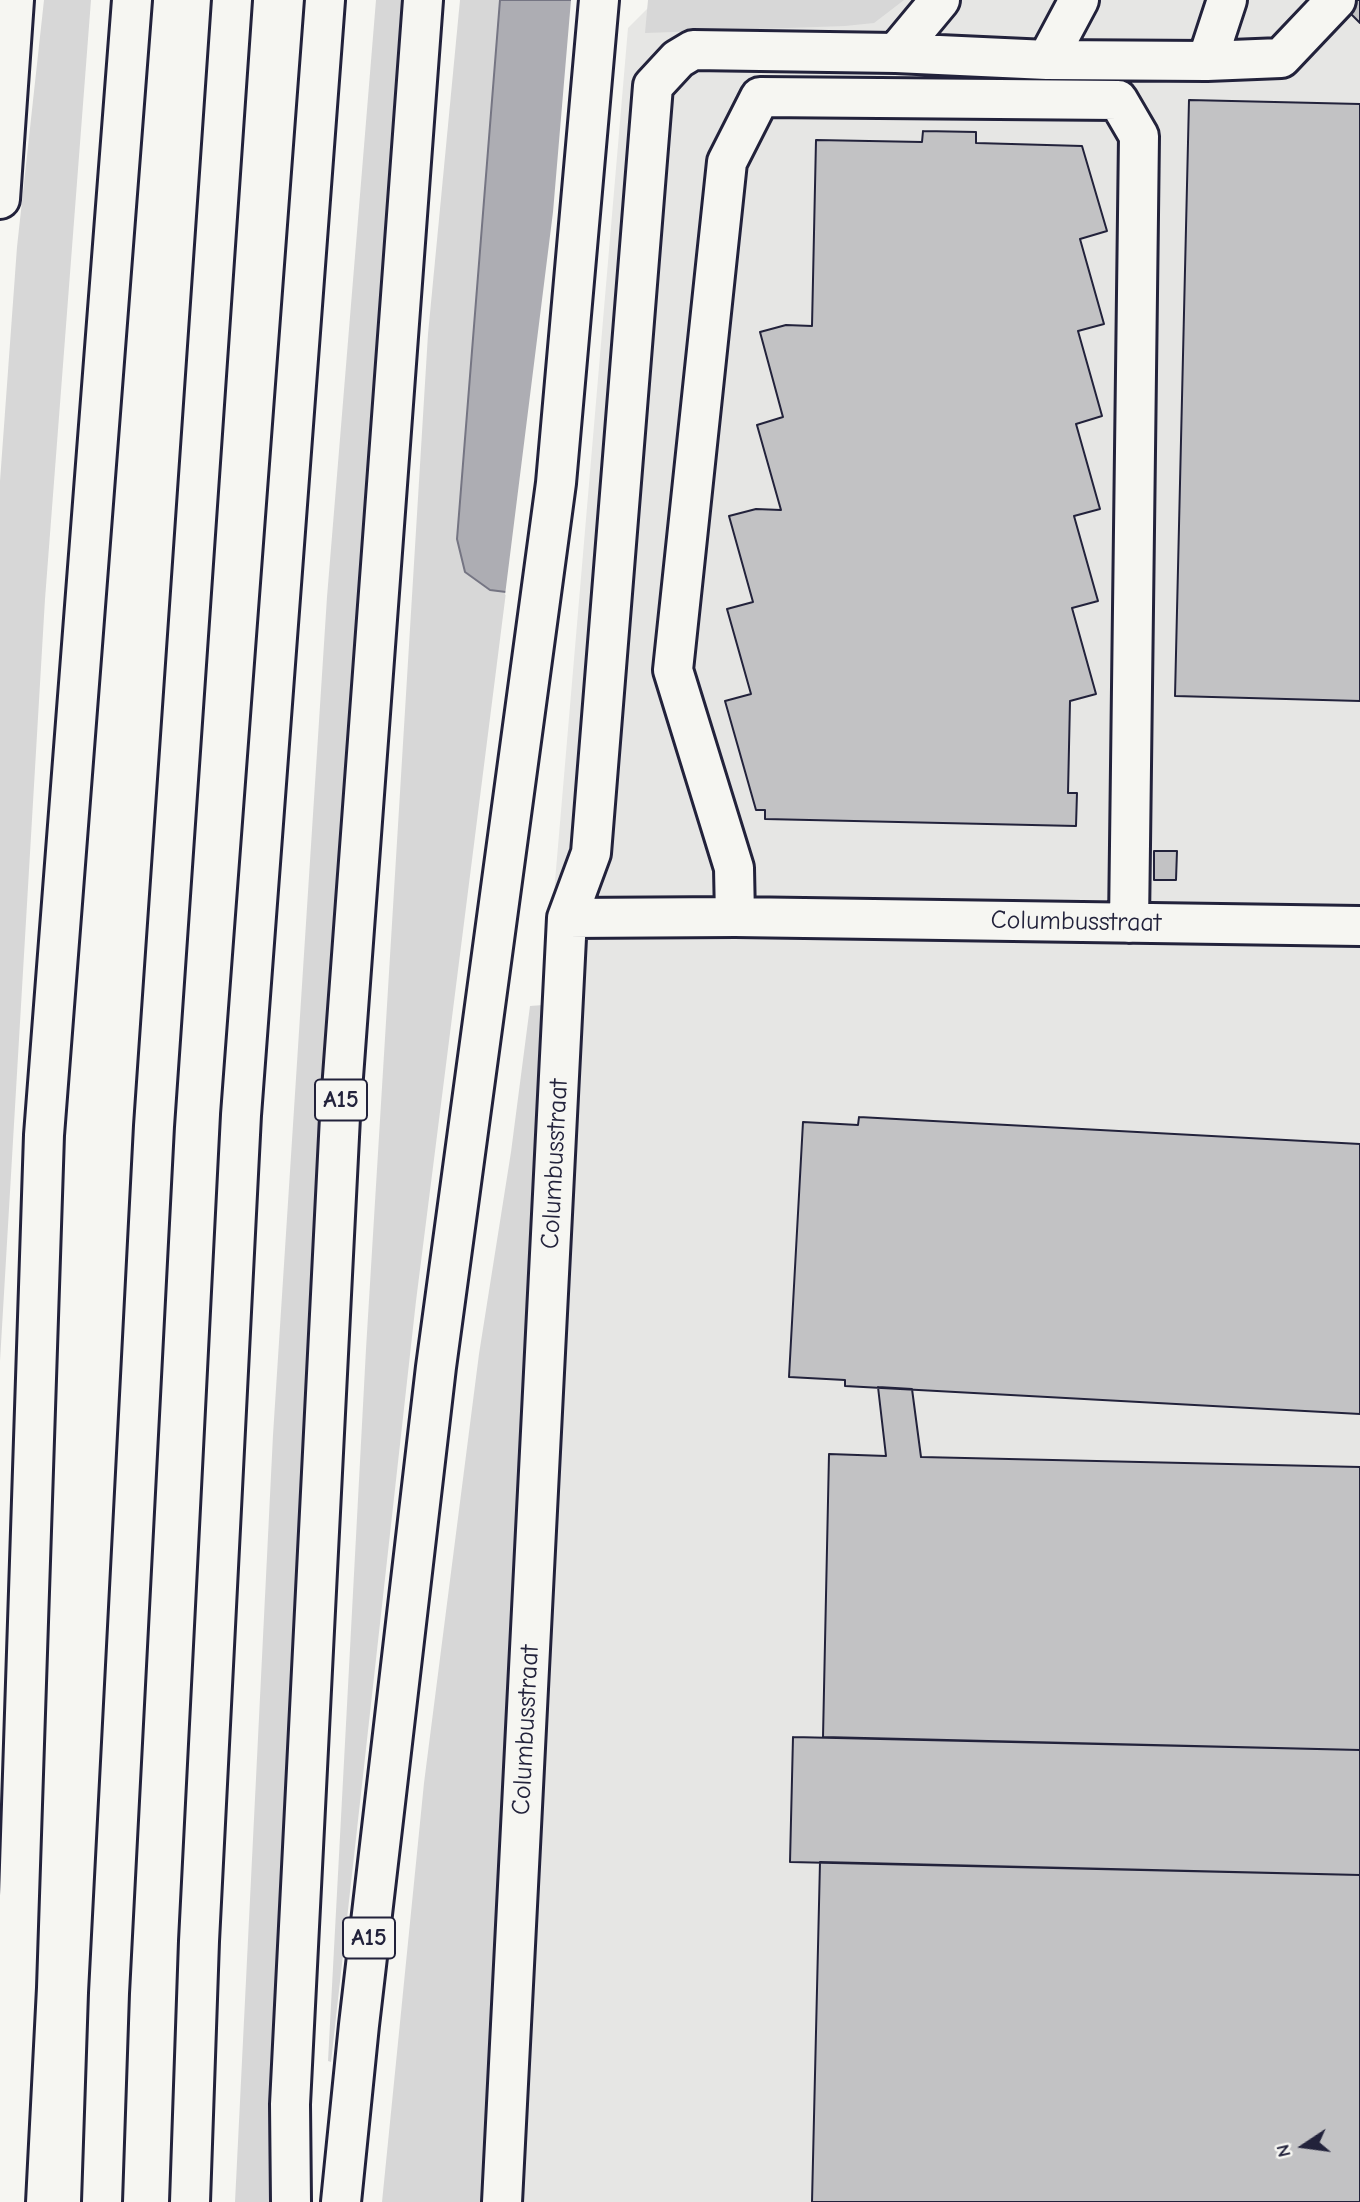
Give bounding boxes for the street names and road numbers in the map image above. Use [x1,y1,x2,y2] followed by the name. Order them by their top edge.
[990,905,1162,939] street label: Columbusstraat
[535,1078,575,1250] street label: Columbusstraat
[315,1080,367,1120] road number: A15
[506,1644,546,1816] street label: Columbusstraat
[343,1917,395,1958] road number: A15

